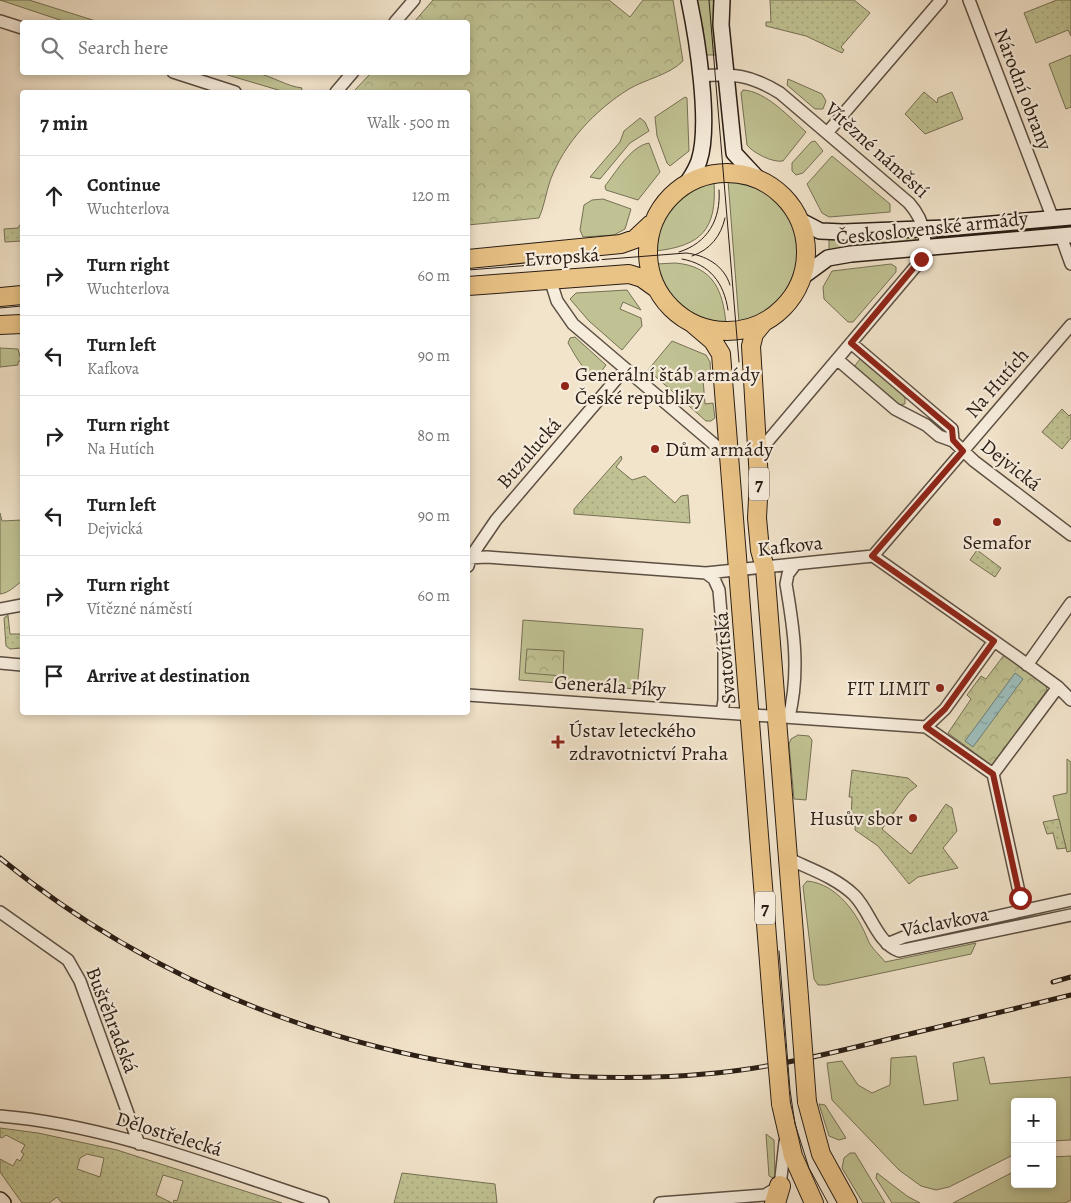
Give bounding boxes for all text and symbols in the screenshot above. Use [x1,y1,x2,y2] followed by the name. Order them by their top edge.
[20,20,470,75] search box
[987,24,1059,155] street label: Národní obrany
[38,34,66,62] icon: search
[78,35,168,61] text: Search here
[818,95,935,204] street label: Vítězné náměstí
[40,109,88,137] text: 7 min
[367,112,450,134] text: Walk · 500 m
[87,172,161,198] text: Continue
[40,182,68,210] icon: ahead
[412,185,450,207] text: 120 m
[87,198,170,220] text: Wuchterlova
[835,204,1030,252] street label: Československé armády
[524,241,601,273] street label: Evropská
[910,248,933,271] route end
[87,252,169,278] text: Turn right
[40,262,68,290] icon: right
[418,265,450,287] text: 60 m
[87,278,170,300] text: Wuchterlova
[87,332,156,358] text: Turn left
[40,342,68,370] icon: left
[959,342,1035,424] street label: Na Hutích
[418,345,450,367] text: 90 m
[87,358,139,380] text: Kafkova
[575,361,761,411] place label: Generální štáb armády České republiky
[559,380,571,392] marker: Generální štáb armády České republiky
[491,411,568,494] street label: Buzulucká
[87,412,169,438] text: Turn right
[40,422,68,450] icon: right
[417,425,450,447] text: 80 m
[975,433,1047,498] street label: Dejvická
[665,436,774,463] place label: Dům armády
[87,438,155,460] text: Na Hutích
[649,443,661,455] marker: Dům armády
[749,468,769,500] road number: 7
[87,492,156,518] text: Turn left
[40,502,68,530] icon: left
[418,505,450,527] text: 90 m
[991,516,1003,528] marker: Semafor
[87,518,143,540] text: Dejvická
[756,529,825,563] street label: Kafkova
[963,529,1032,556] place label: Semafor
[87,572,169,598] text: Turn right
[40,582,68,610] icon: right
[418,585,450,607] text: 60 m
[87,598,192,620] text: Vítězné náměstí
[707,610,742,705] street label: Svatovítská
[40,662,68,690] icon: arrive
[87,663,250,689] text: Arrive at destination
[553,669,668,703] street label: Generála Píky
[846,675,930,702] place label: FIT LIMIT
[934,682,946,694] marker: FIT LIMIT
[569,717,729,767] place label: Ústav leteckého zdravotnictví Praha
[551,735,565,749] marker: Ústav leteckého zdravotnictví Praha
[810,805,903,832] place label: Husův sbor
[907,812,919,824] marker: Husův sbor
[1009,887,1032,910] route start
[755,891,775,924] road number: 7
[898,900,992,944] street label: Václavkova
[79,963,145,1077] street label: Buštěhradská
[1011,1098,1056,1188] map controls
[1011,1098,1056,1143] button: +
[112,1105,226,1163] street label: Dělostřelecká
[1011,1143,1056,1188] button: −

